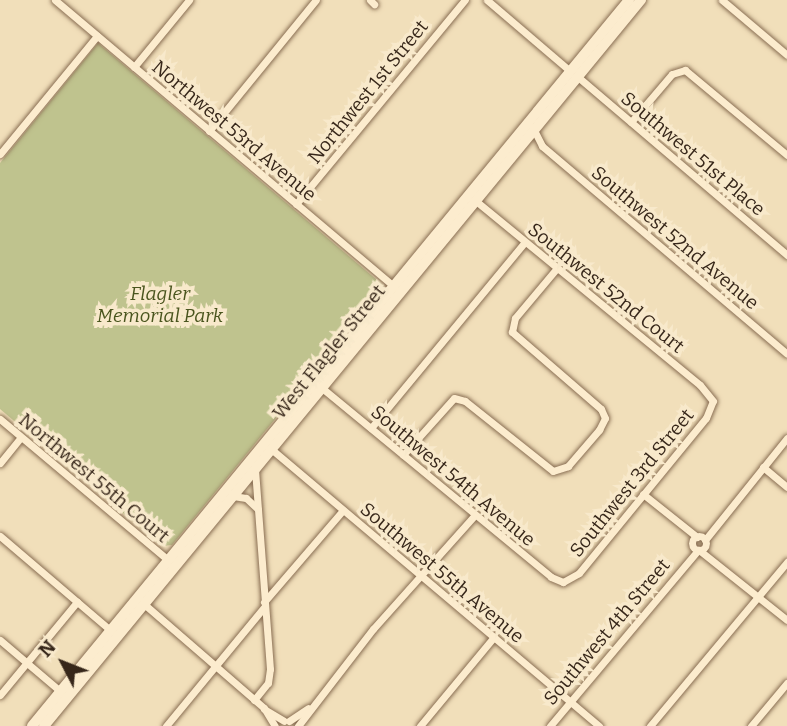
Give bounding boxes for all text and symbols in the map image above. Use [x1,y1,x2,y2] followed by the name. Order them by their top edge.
[303,16,433,168] street label: Northwest 1st Street
[147,56,321,206] street label: Northwest 53rd Avenue
[616,87,770,221] street label: Southwest 51st Place
[587,161,763,315] street label: Southwest 52nd Avenue
[524,218,688,358] street label: Southwest 52nd Court
[268,280,390,424] street label: West Flagler Street
[97,283,223,327] park label: Flagler Memorial Park
[366,401,540,551] street label: Southwest 54th Avenue
[565,404,699,562] street label: Southwest 3rd Street
[14,408,174,548] street label: Northwest 55th Court
[356,498,528,648] street label: Southwest 55th Avenue
[539,554,675,710] street label: Southwest 4th Street
[28,628,98,698] north arrow
[34,635,60,662] text: N

